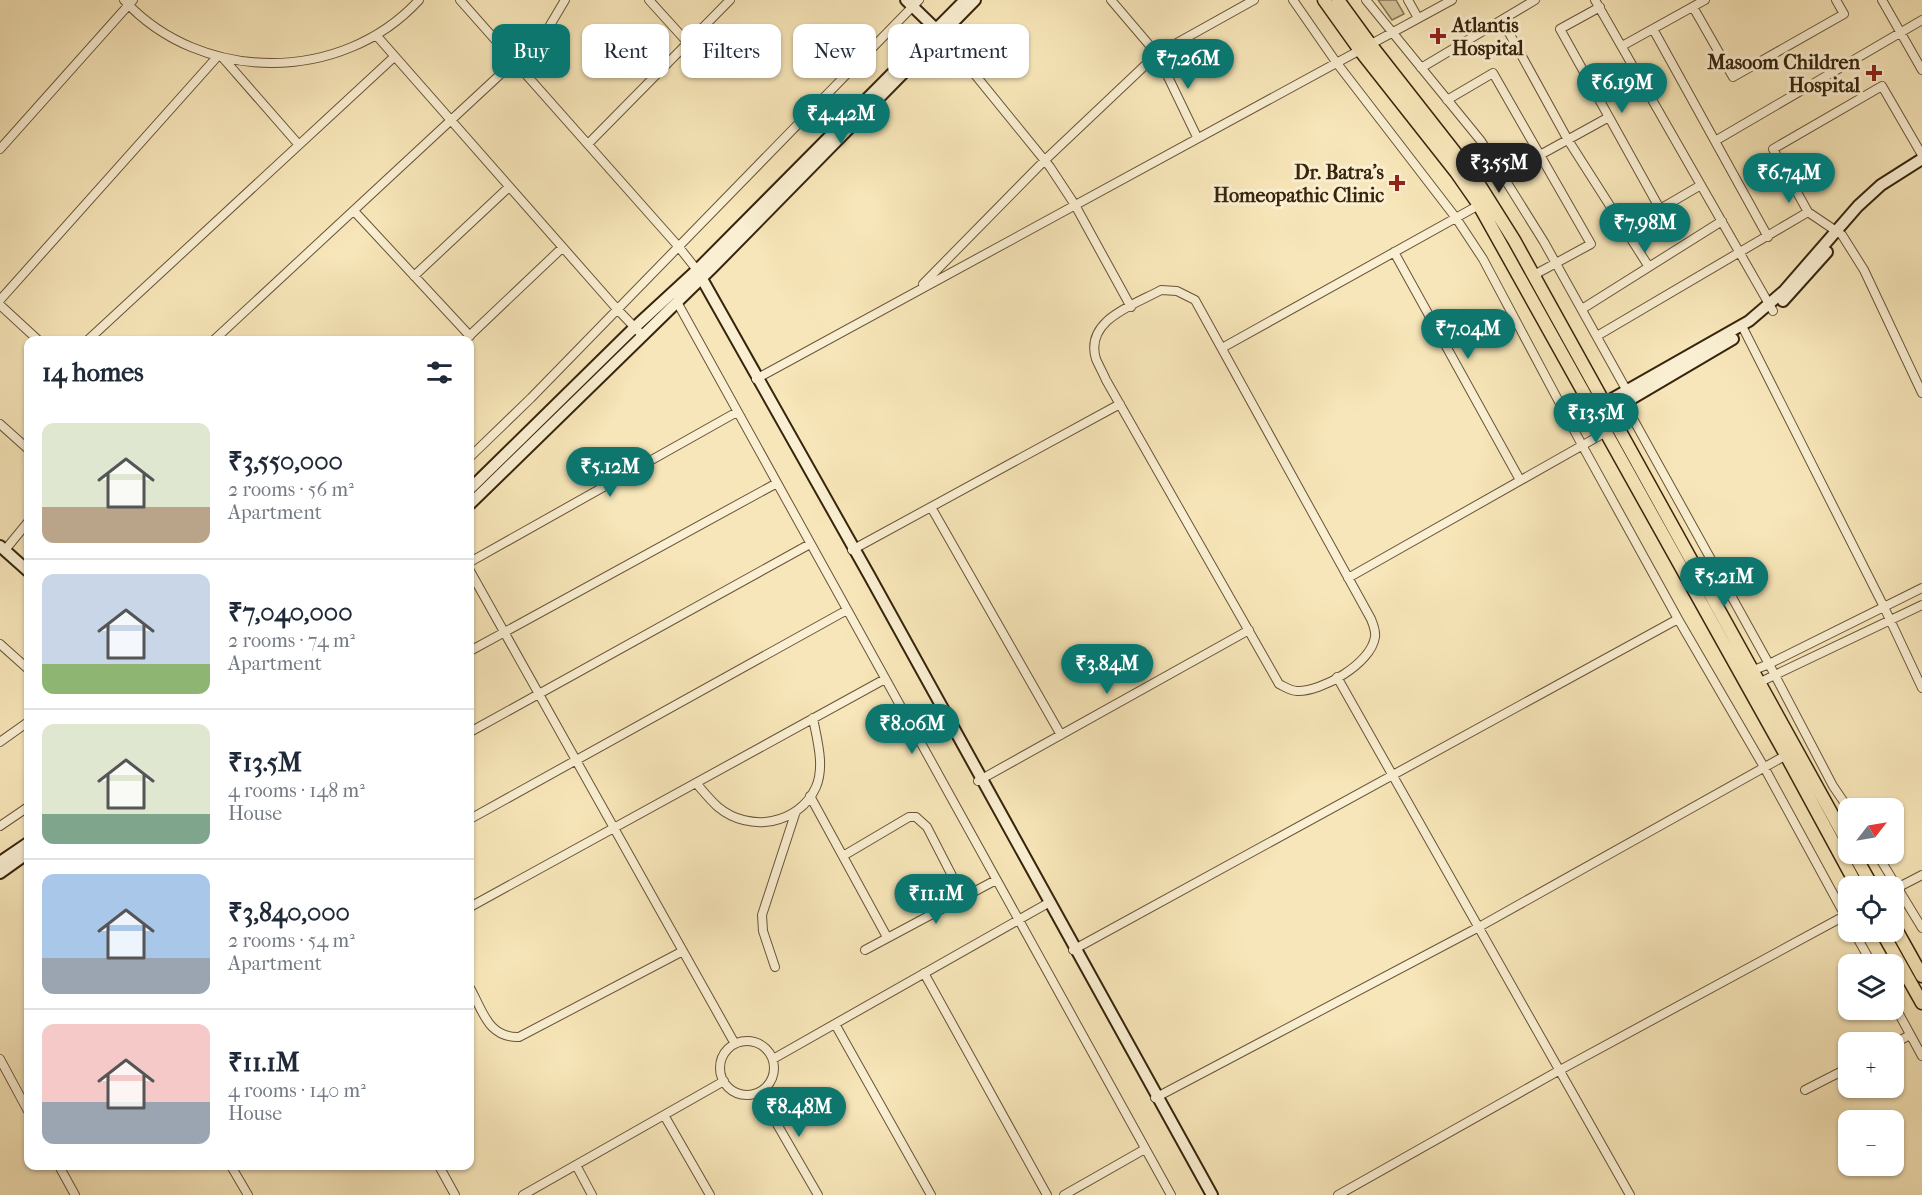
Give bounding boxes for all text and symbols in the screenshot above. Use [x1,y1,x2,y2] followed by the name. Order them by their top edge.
[1450,14,1524,60] place label: Atlantis Hospital
[492,24,570,78] chip: Buy
[582,24,669,78] chip: Rent
[681,24,781,78] chip: Filters
[793,24,876,78] chip: New
[888,24,1029,78] chip: Apartment
[1429,27,1447,45] marker: Atlantis Hospital
[1139,39,1237,90] pin: ₹7.26M
[1156,47,1220,70] text: ₹7.26M
[1706,51,1860,97] place label: Masoom Children Hospital
[1573,63,1671,114] pin: ₹6.19M
[1865,64,1883,82] marker: Masoom Children Hospital
[1591,71,1653,94] text: ₹6.19M
[792,94,890,145] pin: ₹4.42M
[807,102,875,125] text: ₹4.42M
[1450,143,1548,194] pin: ₹3.55M
[1470,151,1528,174] text: ₹3.55M
[1740,153,1838,204] pin: ₹6.74M
[1213,161,1385,207] place label: Dr. Batra's Homeopathic Clinic
[1757,161,1821,184] text: ₹6.74M
[1388,174,1406,192] marker: Dr. Batra's Homeopathic Clinic
[1596,203,1694,254] pin: ₹7.98M
[1613,211,1677,234] text: ₹7.98M
[1419,309,1517,360] pin: ₹7.04M
[1435,317,1501,340] text: ₹7.04M
[423,356,456,389] icon: filters
[42,357,144,388] text: 14 homes
[1547,393,1645,444] pin: ₹13.5M
[1568,401,1624,424] text: ₹13.5M
[228,446,343,477] text: ₹3,550,000
[90,447,162,519] icon: home
[561,447,659,498] pin: ₹5.12M
[580,455,640,478] text: ₹5.12M
[228,478,354,501] text: 2 rooms · 56 m²
[228,501,322,524] text: Apartment
[1675,557,1773,608] pin: ₹5.21M
[1694,565,1754,588] text: ₹5.21M
[228,597,353,628] text: ₹7,040,000
[90,598,162,670] icon: home
[228,629,355,652] text: 2 rooms · 74 m²
[1058,644,1156,695] pin: ₹3.84M
[228,652,322,675] text: Apartment
[1075,652,1139,675] text: ₹3.84M
[863,704,961,755] pin: ₹8.06M
[879,712,945,735] text: ₹8.06M
[228,747,302,778] text: ₹13.5M
[90,748,162,820] icon: home
[228,779,365,802] text: 4 rooms · 148 m²
[1838,798,1904,864] north arrow
[1838,798,1904,1176] map controls
[228,802,282,825] text: House
[887,874,985,925] pin: ₹11.1M
[1838,876,1904,942] button: locate
[908,882,964,905] text: ₹11.1M
[228,897,350,928] text: ₹3,840,000
[90,898,162,970] icon: home
[228,929,355,952] text: 2 rooms · 54 m²
[228,952,322,975] text: Apartment
[1838,954,1904,1020] button: layers
[1838,1032,1904,1098] button: +
[228,1047,300,1078] text: ₹11.1M
[90,1048,162,1120] icon: home
[228,1079,366,1102] text: 4 rooms · 140 m²
[750,1087,848,1138] pin: ₹8.48M
[766,1095,832,1118] text: ₹8.48M
[228,1102,282,1125] text: House
[1838,1110,1904,1176] button: −

